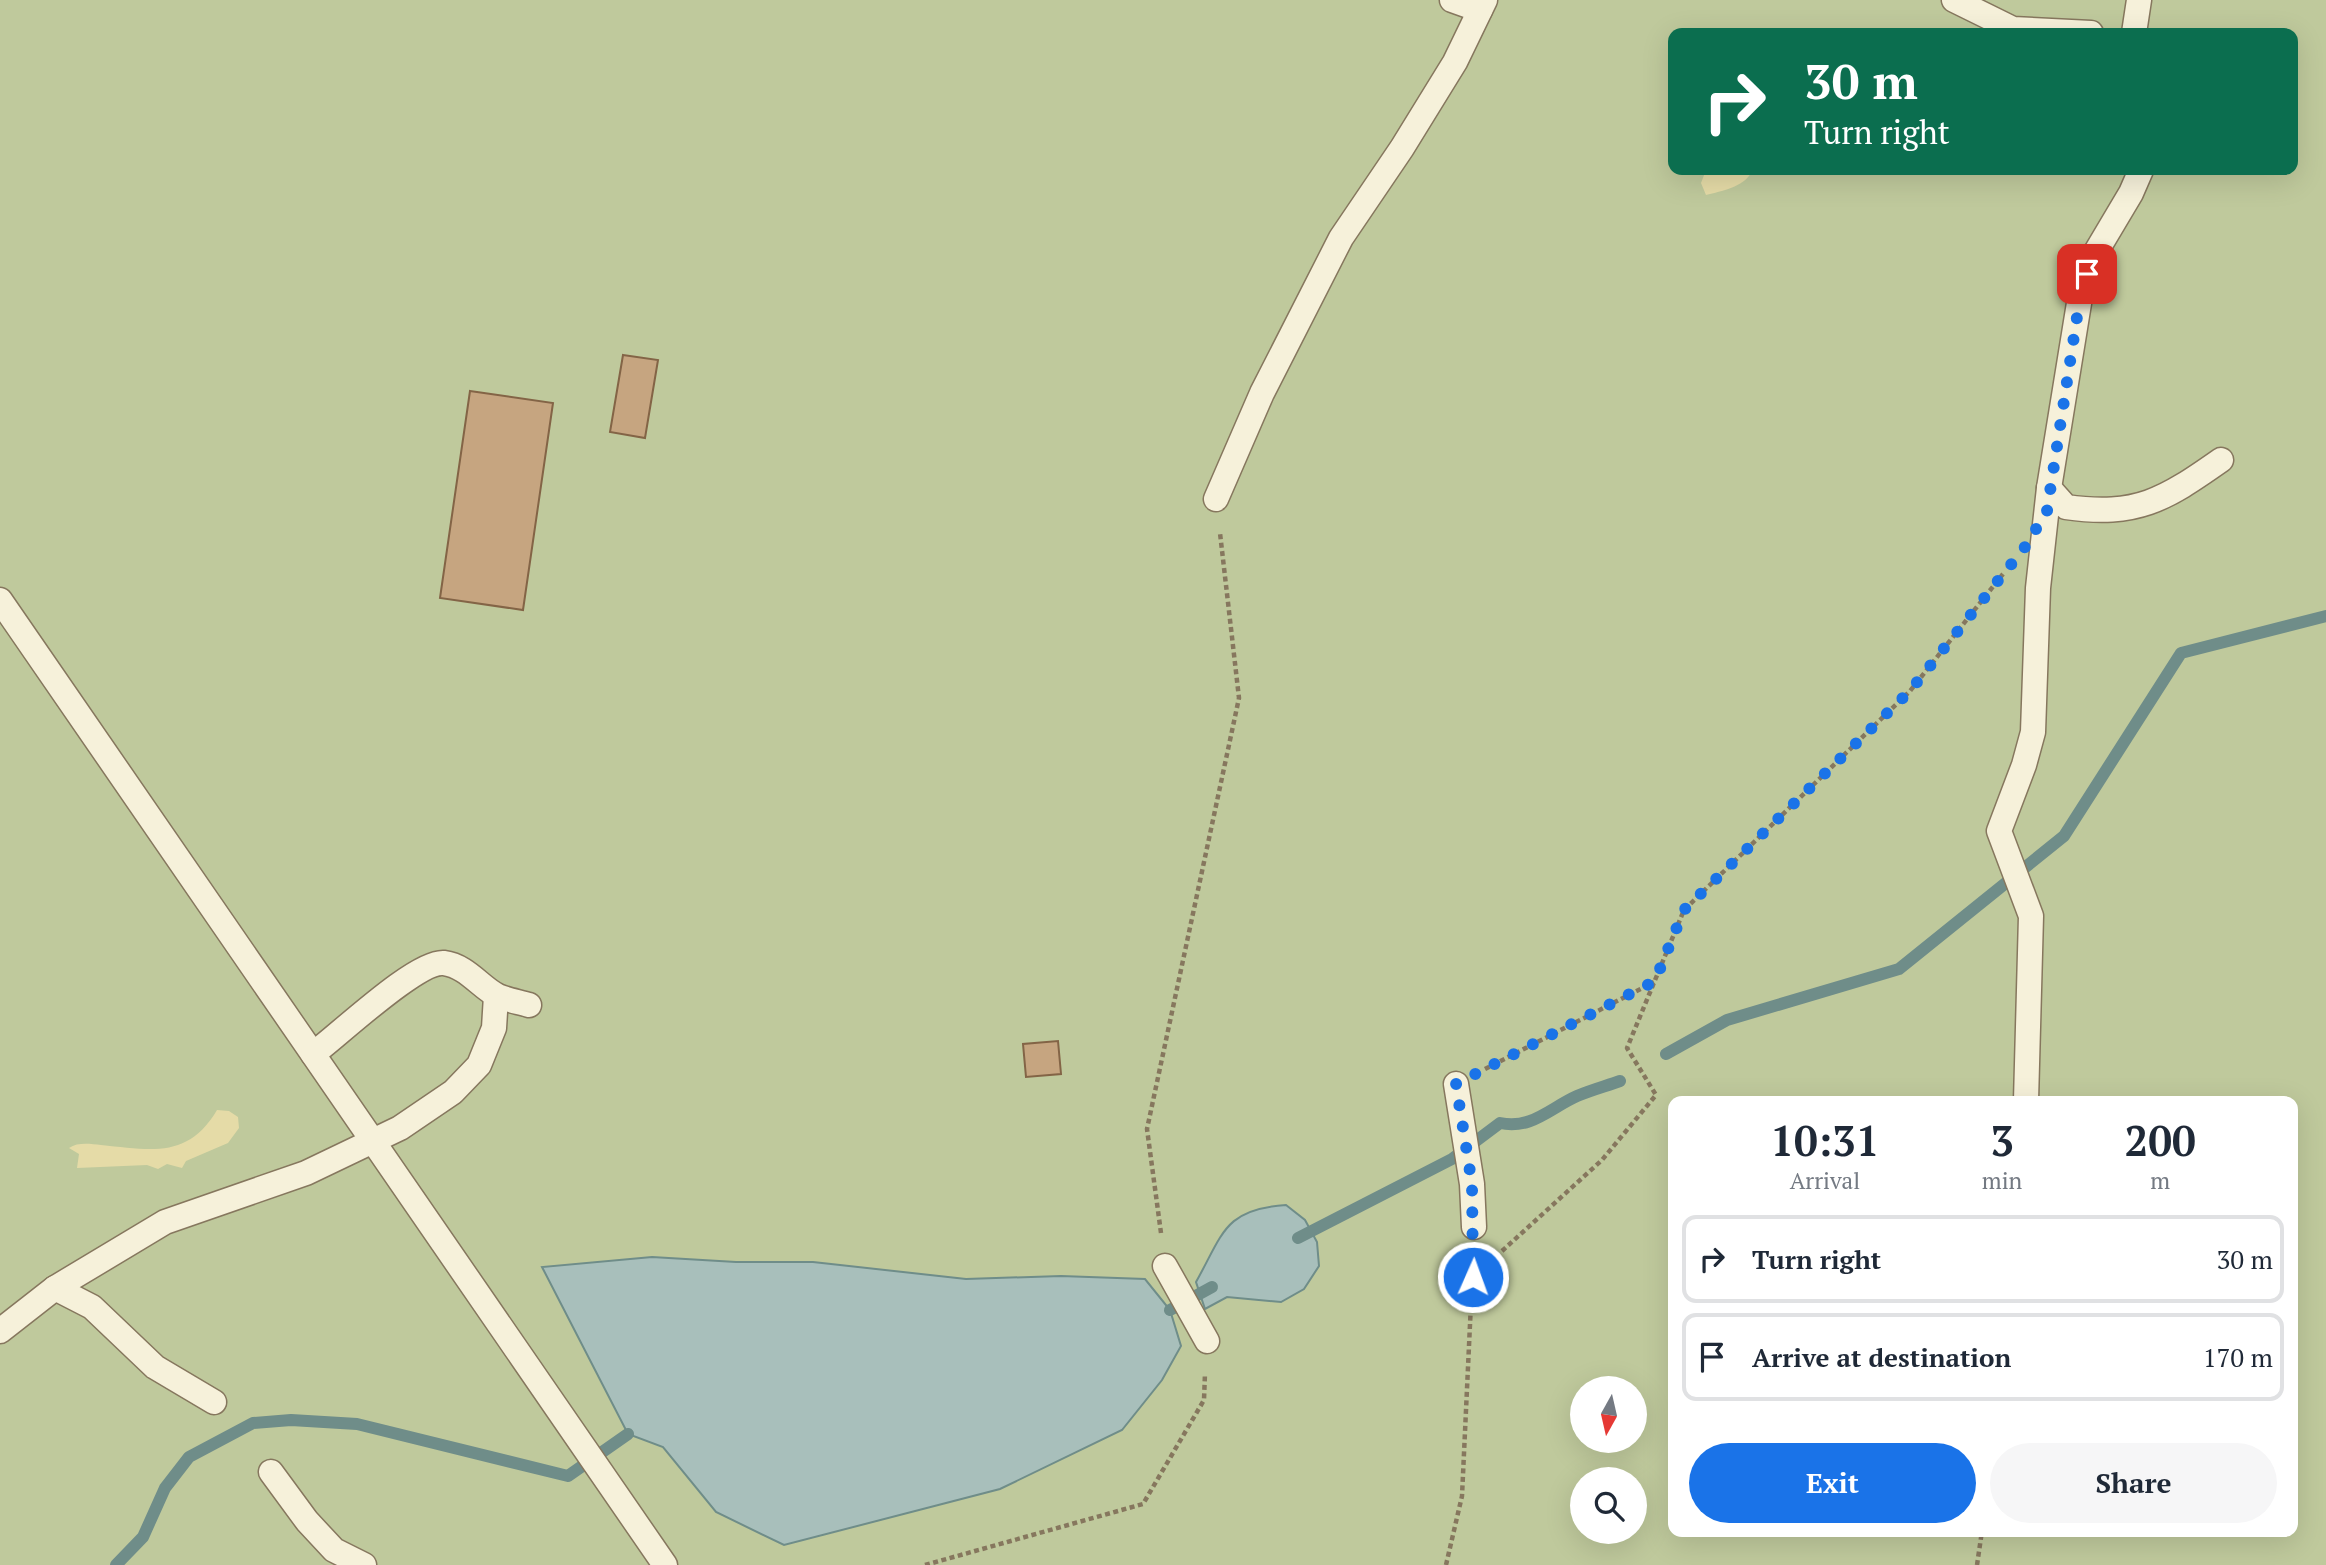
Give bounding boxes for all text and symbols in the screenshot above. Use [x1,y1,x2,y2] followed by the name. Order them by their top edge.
[1804,48,1918,113] text: 30 m
[1689,56,1780,147] icon: right
[1804,111,1950,153] text: Turn right
[2057,244,2117,304] pin
[2068,255,2106,293] icon: arrive
[1770,1112,1880,1168] text: 10:31
[1990,1112,2014,1168] text: 3
[2125,1112,2196,1168] text: 200
[1790,1165,1860,1196] text: Arrival
[1982,1165,2022,1196] text: min
[2150,1165,2170,1196] text: m
[1436,1240,1510,1314] position arrow
[1693,1240,1731,1278] icon: right
[1752,1242,1881,1276] text: Turn right
[2217,1242,2273,1276] text: 30 m
[1693,1338,1731,1376] icon: arrive
[1752,1340,2011,1374] text: Arrive at destination
[2203,1340,2273,1374] text: 170 m
[1570,1376,1647,1452] north arrow
[1570,1376,1647,1544] map controls
[1689,1443,1976,1523] button: Exit
[1990,1443,2277,1523] button: Share
[1570,1467,1647,1544] button: search

